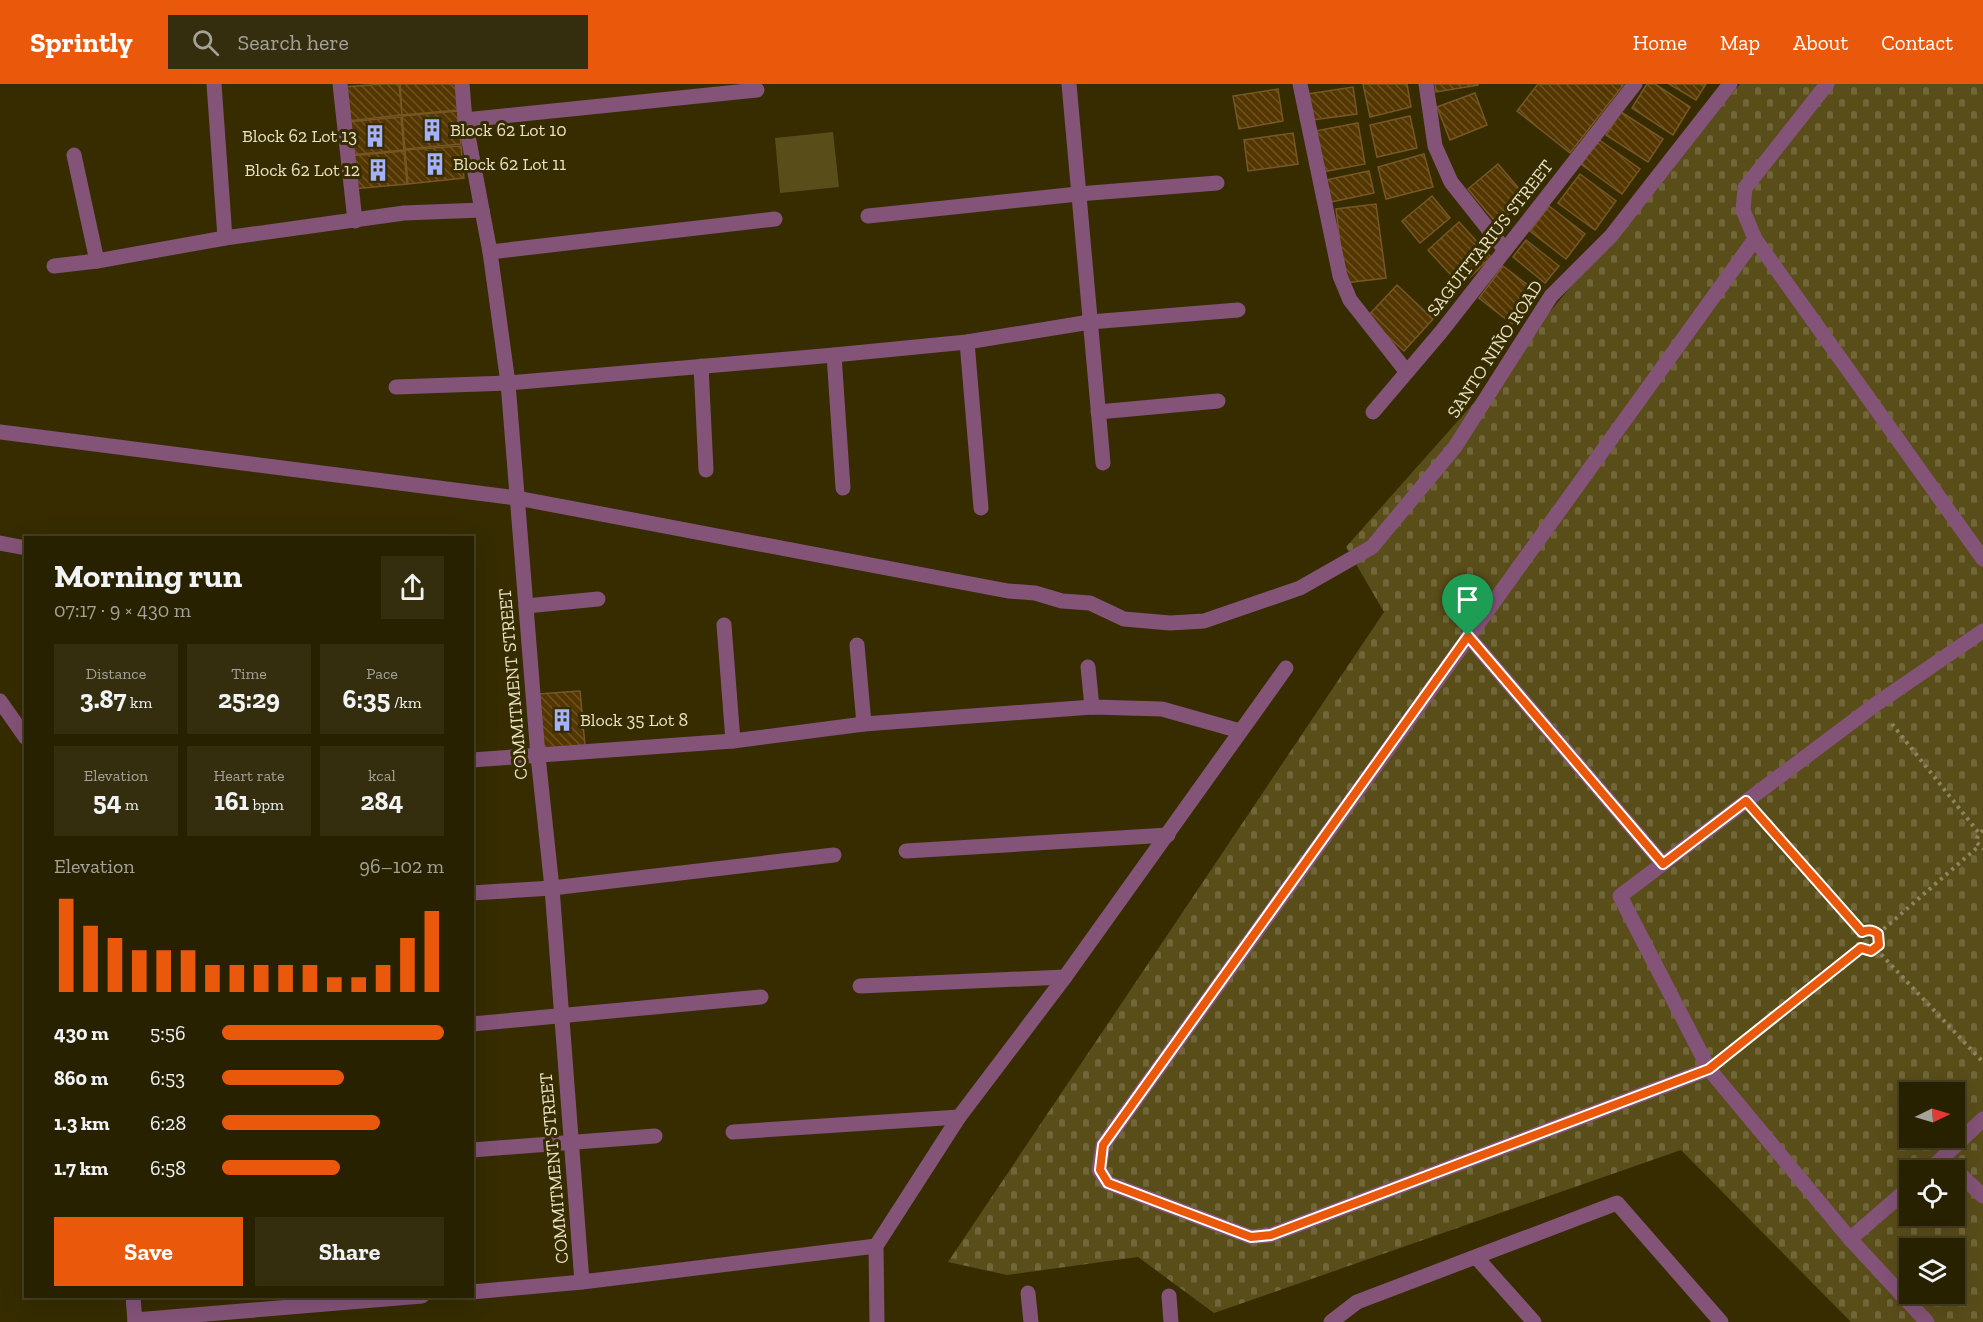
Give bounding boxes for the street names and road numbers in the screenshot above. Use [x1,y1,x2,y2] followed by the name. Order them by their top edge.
[1422,155,1558,321] street label: SAGUITTARIUS STREET
[1442,276,1548,422] street label: SANTO NIÑO ROAD
[494,587,532,781] street label: COMMITMENT STREET
[535,1071,573,1265] street label: COMMITMENT STREET

